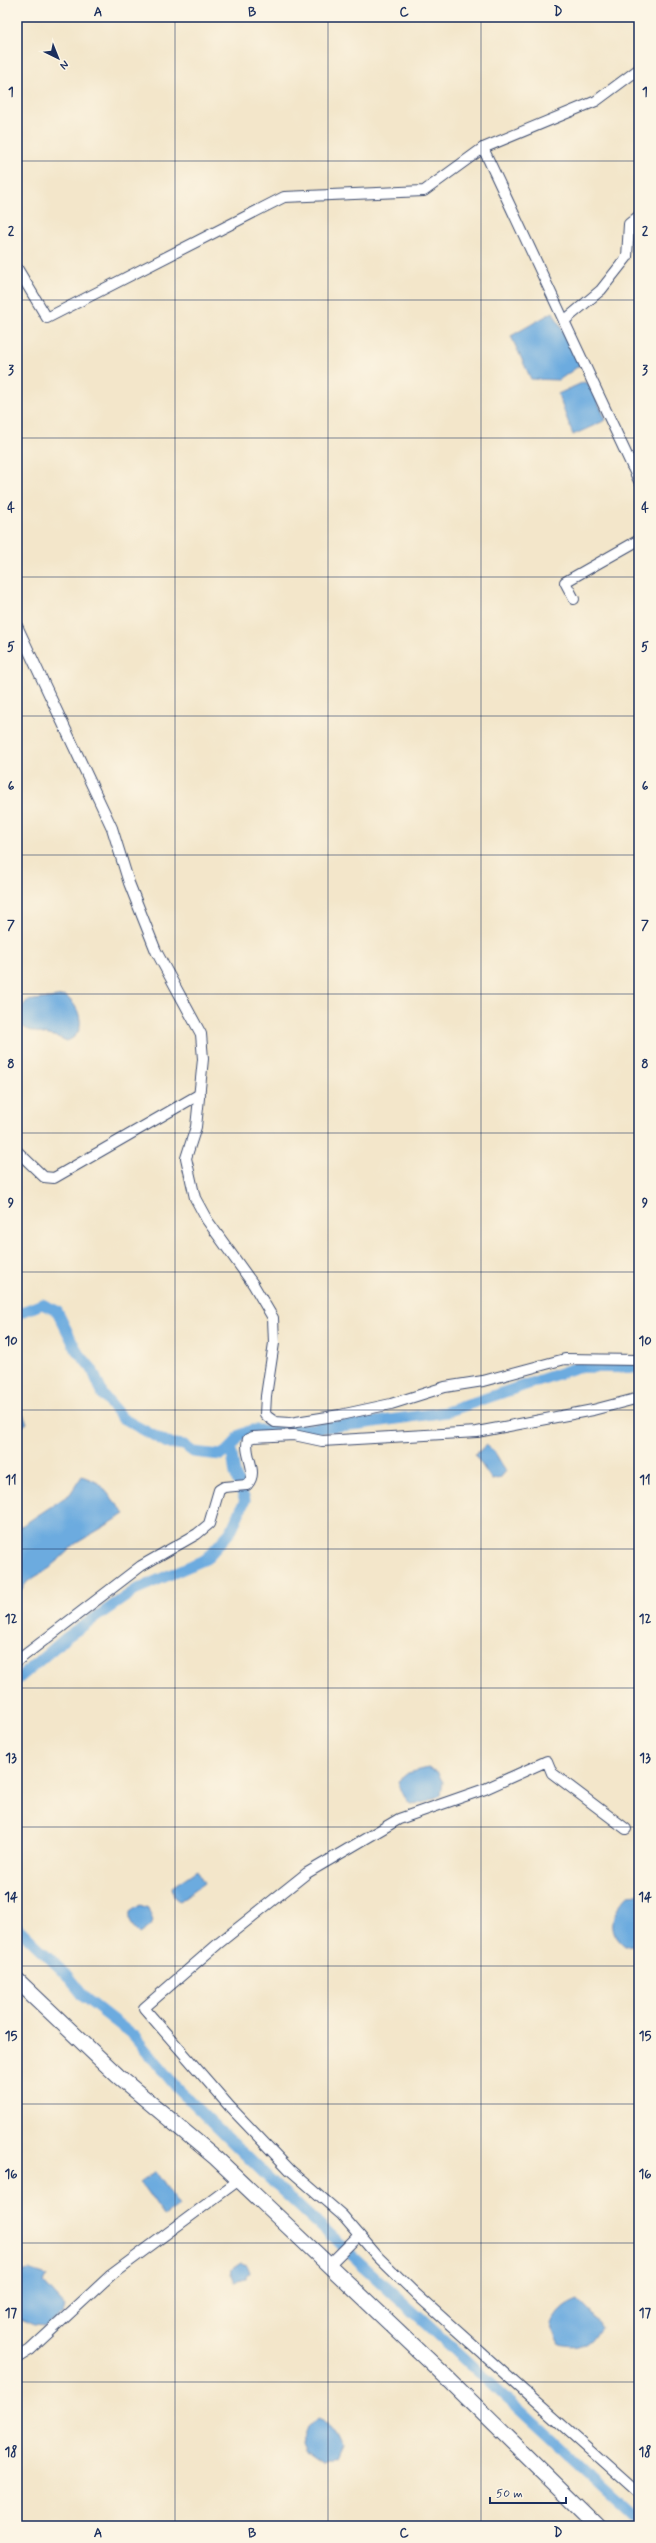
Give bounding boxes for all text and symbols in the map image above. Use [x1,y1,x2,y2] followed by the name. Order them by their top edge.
[94,4,102,21] text: A
[248,4,257,21] text: B
[399,4,409,21] text: C
[554,4,563,21] text: D
[38,38,78,78] north arrow
[57,57,72,72] text: N
[8,84,14,101] text: 1
[642,84,648,101] text: 1
[8,223,15,240] text: 2
[642,223,649,240] text: 2
[8,362,14,379] text: 3
[642,362,648,379] text: 3
[7,500,15,517] text: 4
[641,500,649,517] text: 4
[7,639,15,656] text: 5
[641,639,649,656] text: 5
[8,778,15,795] text: 6
[642,778,649,795] text: 6
[7,917,15,934] text: 7
[641,917,649,934] text: 7
[7,1056,15,1073] text: 8
[641,1056,649,1073] text: 8
[8,1195,15,1212] text: 9
[642,1195,649,1212] text: 9
[4,1333,18,1350] text: 10
[638,1333,652,1350] text: 10
[5,1472,17,1489] text: 11
[639,1472,651,1489] text: 11
[5,1611,17,1628] text: 12
[639,1611,651,1628] text: 12
[5,1750,17,1767] text: 13
[639,1750,651,1767] text: 13
[4,1889,18,1906] text: 14
[638,1889,652,1906] text: 14
[5,2028,17,2045] text: 15
[639,2028,651,2045] text: 15
[4,2166,18,2183] text: 16
[638,2166,652,2183] text: 16
[5,2305,18,2322] text: 17
[639,2305,652,2322] text: 17
[5,2444,17,2461] text: 18
[639,2444,651,2461] text: 18
[490,2479,566,2505] scale bar
[496,2486,523,2502] text: 50 m
[94,2525,102,2542] text: A
[248,2525,257,2542] text: B
[399,2525,409,2542] text: C
[554,2525,563,2542] text: D

